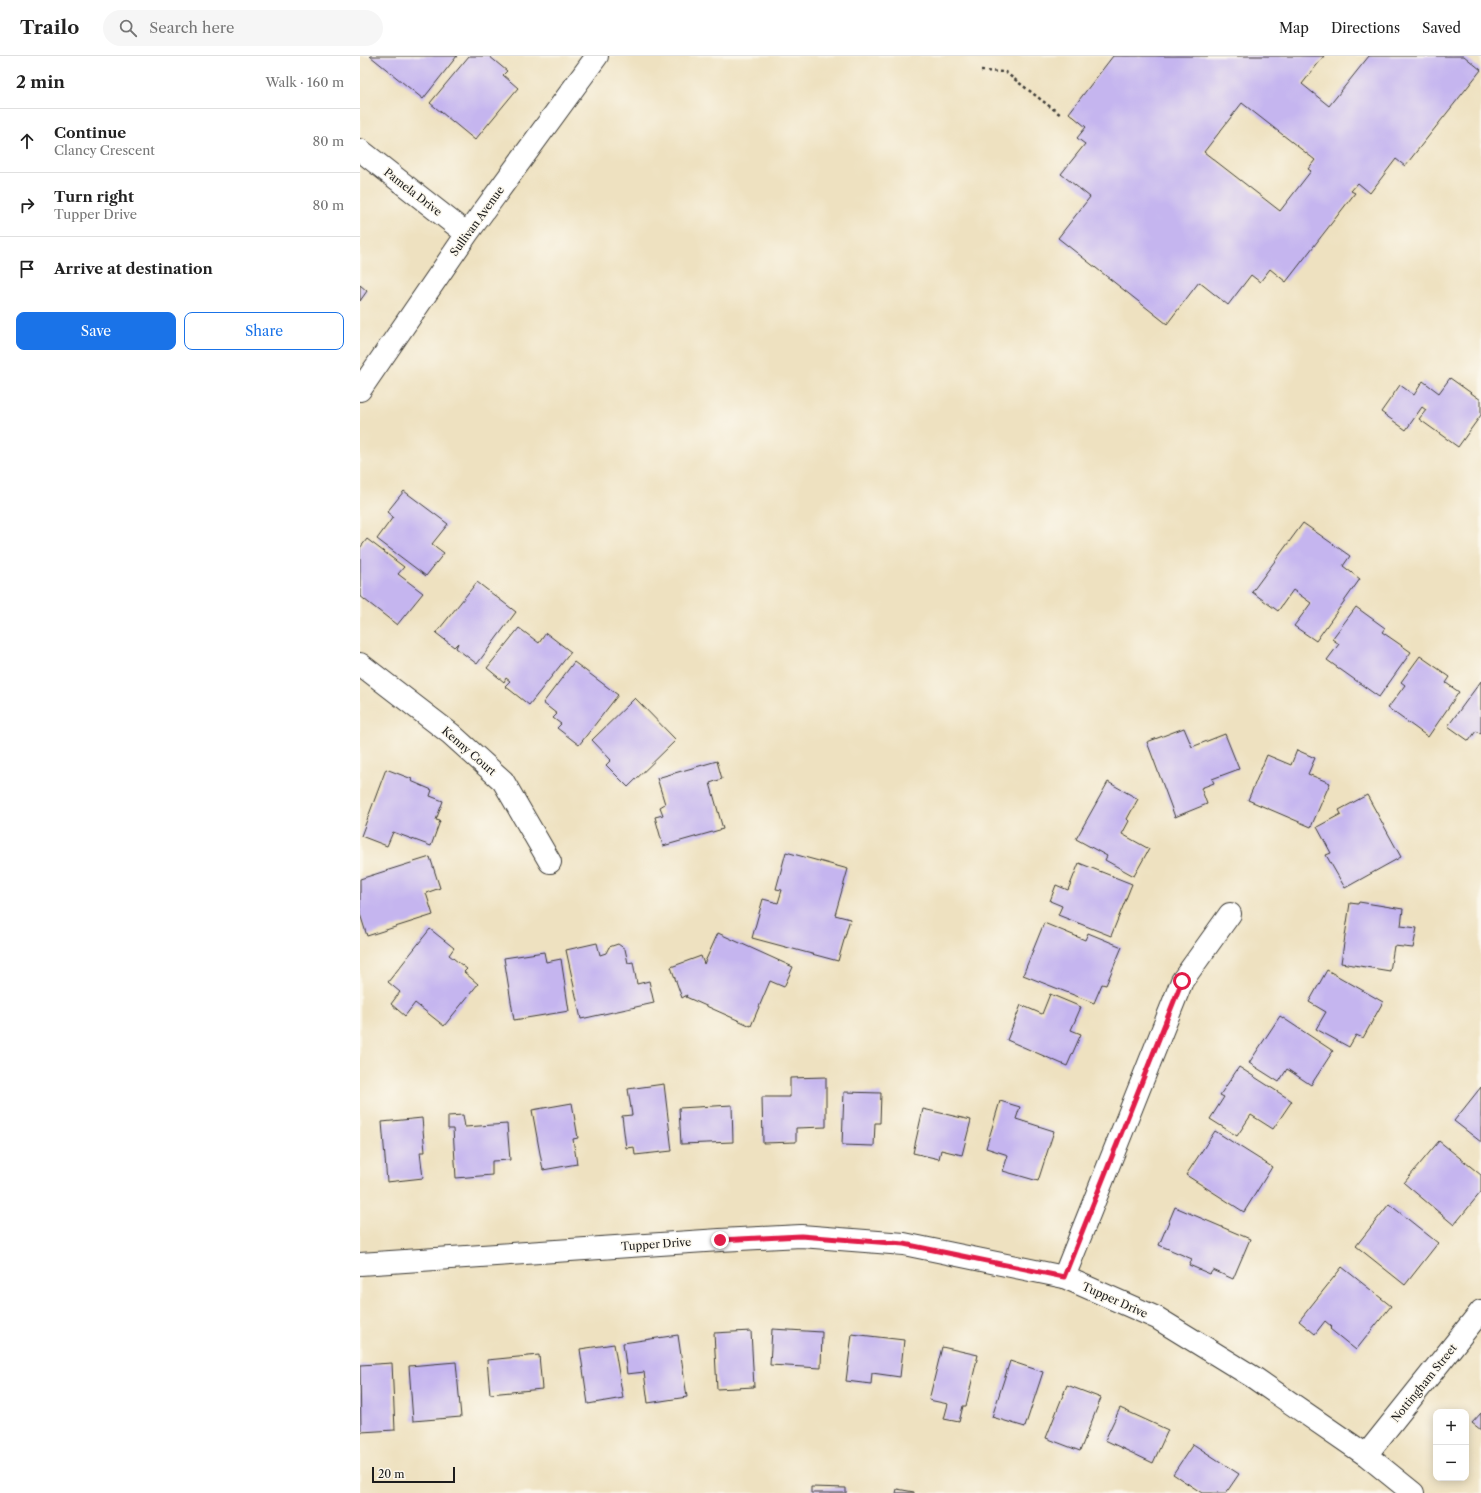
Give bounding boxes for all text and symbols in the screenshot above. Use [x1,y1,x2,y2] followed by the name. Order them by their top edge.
[103,10,383,46] search box
[20,16,79,39] text: Trailo
[117,17,139,39] icon: search
[149,18,234,37] text: Search here
[1279,19,1309,37] text: Map
[1331,19,1400,37] text: Directions
[1422,19,1461,37] text: Saved
[16,72,65,92] text: 2 min
[265,74,344,90] text: Walk · 160 m
[54,123,126,142] text: Continue
[16,130,38,152] icon: ahead
[312,133,344,149] text: 80 m
[54,142,155,158] text: Clancy Crescent
[381,165,445,219] street label: Pamela Drive
[447,183,507,259] street label: Sullivan Avenue
[54,187,134,206] text: Turn right
[16,194,38,216] icon: right
[312,197,344,213] text: 80 m
[54,206,137,222] text: Tupper Drive
[16,258,38,280] icon: arrive
[54,259,213,278] text: Arrive at destination
[16,312,176,350] button: Save
[184,312,344,350] button: Share
[439,724,499,778] street label: Kenny Court
[1173,972,1191,990] route start
[711,1231,729,1249] route end
[620,1235,692,1253] street label: Tupper Drive
[1080,1279,1150,1321] street label: Tupper Drive
[1388,1341,1460,1425] street label: Nottingham Street
[1433,1409,1469,1481] map controls
[1433,1409,1469,1445] button: +
[1433,1445,1469,1481] button: −
[372,1465,455,1484] scale bar
[378,1467,404,1481] text: 20 m

